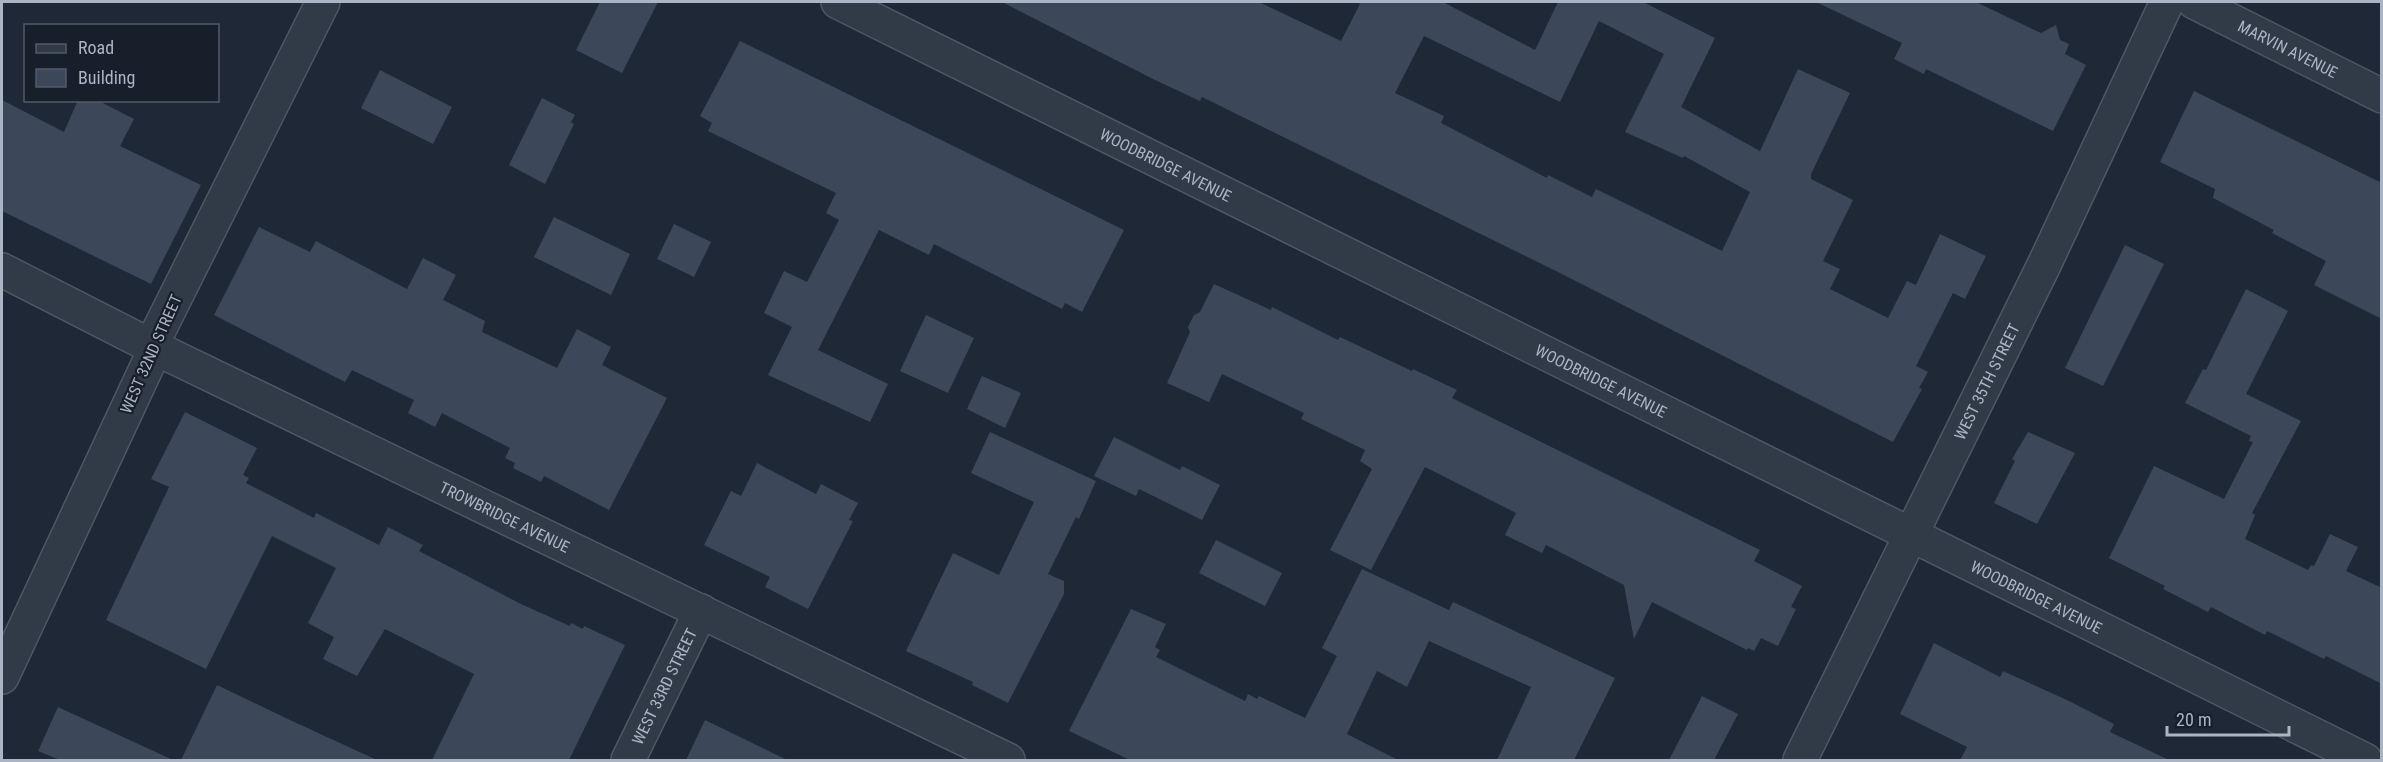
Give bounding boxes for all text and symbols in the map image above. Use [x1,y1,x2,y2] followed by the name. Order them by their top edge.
[2235,16,2341,82] street label: MARVIN AVENUE
[24,24,219,102] legend
[78,37,114,58] text: Road
[78,67,135,88] text: Building
[1097,124,1235,205] street label: WOODBRIDGE AVENUE
[116,292,186,416] street label: WEST 32ND STREET
[1950,320,2023,443] street label: WEST 35TH STREET
[1532,340,1670,421] street label: WOODBRIDGE AVENUE
[436,477,573,556] street label: TROWBRIDGE AVENUE
[1968,556,2105,638] street label: WOODBRIDGE AVENUE
[628,625,700,747] street label: WEST 33RD STREET
[2167,699,2288,737] scale bar
[2176,709,2211,730] text: 20 m

